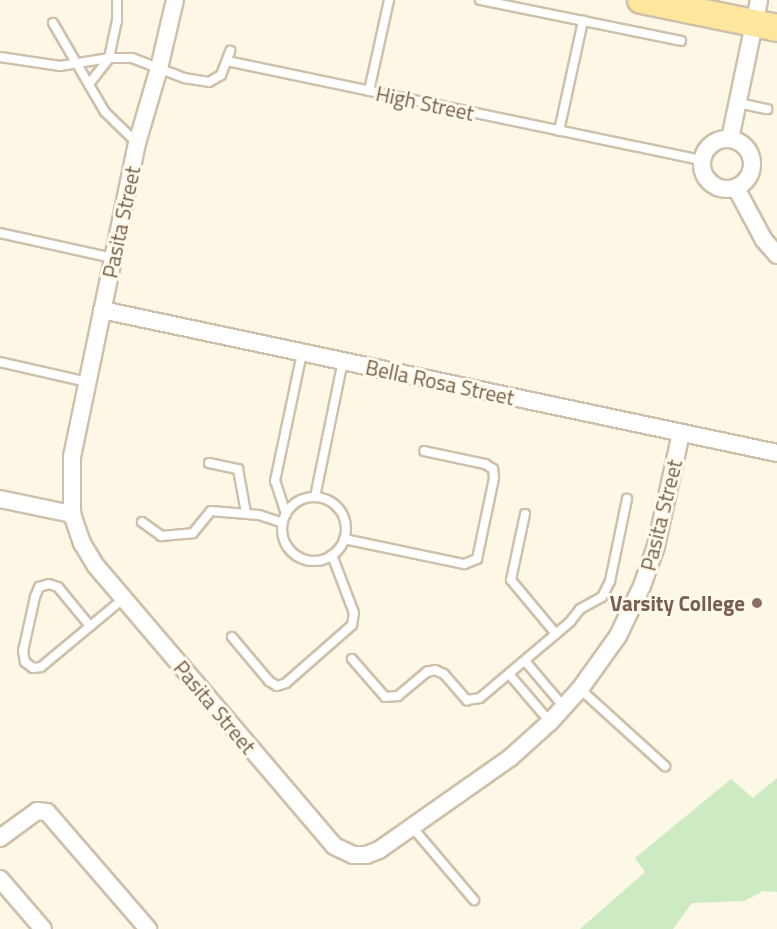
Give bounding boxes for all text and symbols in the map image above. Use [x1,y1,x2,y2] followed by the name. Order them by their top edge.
[374,80,476,126] street label: High Street
[97,164,145,280] street label: Pasita Street
[363,354,517,410] street label: Bella Rosa Street
[635,457,687,573] street label: Pasita Street
[610,590,745,616] place label: Varsity College
[750,596,764,610] marker: Varsity College
[169,655,261,759] street label: Pasita Street

